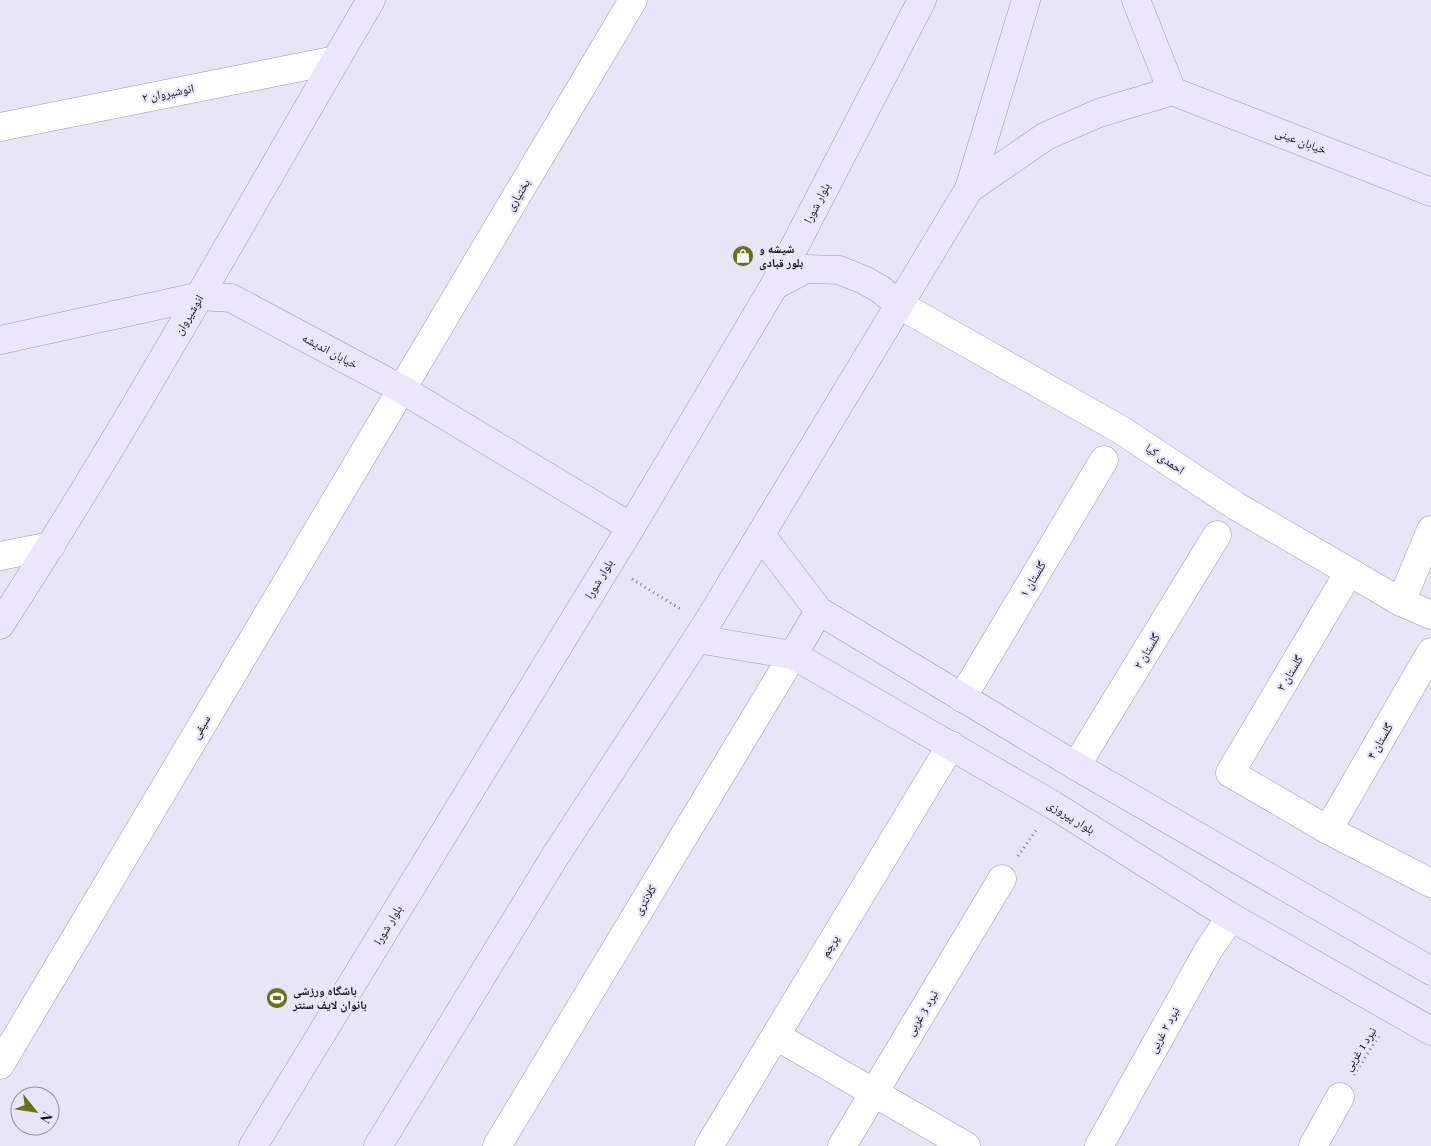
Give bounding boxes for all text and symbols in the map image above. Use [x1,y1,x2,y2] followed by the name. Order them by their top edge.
[140,79,195,105] street label: انوشیروان ۲
[1273,123,1330,158] street label: خیابان عینی
[501,175,533,214] street label: بختیاری
[799,180,833,226] street label: بلوار شورا
[759,240,803,271] place label: شیشه و بلور قبادی
[731,244,755,268] shop icon: شیشه و بلور قبادی
[170,291,207,338] street label: انوشیروان
[300,329,361,372] street label: خیابان اندیشه
[1143,439,1188,477] street label: احمدی کیا
[580,556,616,601] street label: بلوار شورا
[1015,558,1049,599] street label: گلستان ۱
[1129,630,1163,671] street label: گلستان ۲
[1272,652,1306,693] street label: گلستان ۳
[187,712,214,741] street label: سیفی
[1363,720,1396,761] street label: گلستان ۴
[1045,795,1098,837] street label: بلوار پیروزی
[629,882,659,917] street label: کلانتری
[369,902,405,947] street label: بلوار شورا
[816,931,843,960] street label: پرچم
[292,982,367,1013] place label: باشگاه ورزشی بانوان لایف سنتر
[265,986,289,1010] sports icon: باشگاه ورزشی بانوان لایف سنتر
[901,987,941,1038] street label: نبرد 3 غربی
[1144,1004,1183,1056] street label: نبرد ۲ غربی
[1339,1023,1380,1074] street label: نبرد 1 غربی
[10,1086,60,1136] north arrow
[36,1109,57,1127] text: N

